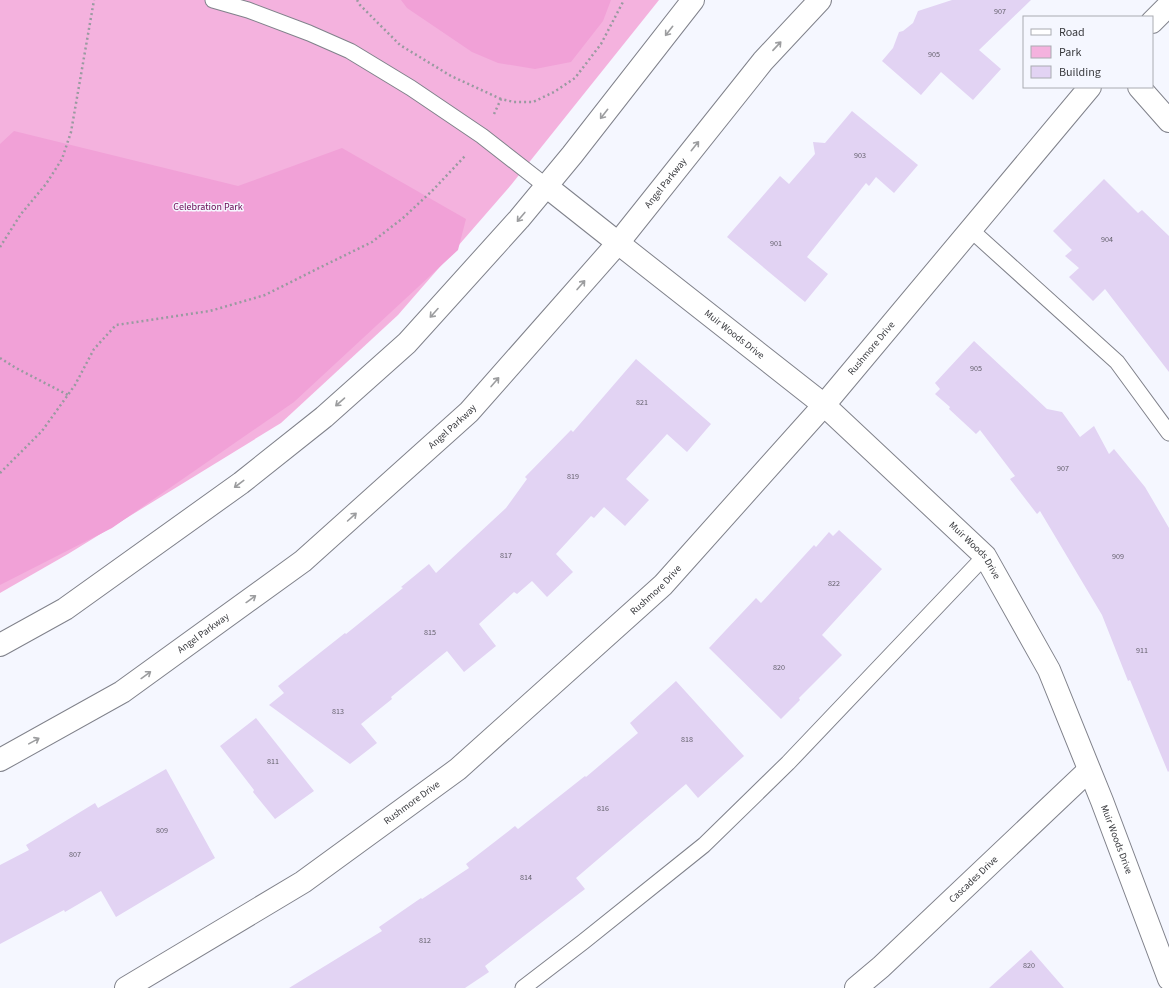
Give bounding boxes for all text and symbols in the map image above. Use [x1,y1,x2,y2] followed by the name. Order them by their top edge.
[994,6,1006,17] house number: 907
[1023,16,1153,88] legend
[1059,24,1085,41] text: Road
[664,25,673,36] one-way arrow
[772,41,782,51] one-way arrow
[1059,44,1081,61] text: Park
[928,49,940,60] house number: 905
[1059,64,1101,81] text: Building
[600,108,608,119] one-way arrow
[690,141,699,152] one-way arrow
[854,150,866,161] house number: 903
[641,155,690,211] street label: Angel Parkway
[173,200,243,214] park label: Celebration Park
[517,211,526,222] one-way arrow
[1101,234,1113,245] house number: 904
[770,238,782,249] house number: 901
[576,280,585,290] one-way arrow
[701,306,767,363] street label: Muir Woods Drive
[430,308,439,318] one-way arrow
[845,318,898,378] street label: Rushmore Drive
[970,363,982,374] house number: 905
[490,377,499,388] one-way arrow
[636,397,648,408] house number: 821
[335,398,345,407] one-way arrow
[425,401,480,452] street label: Angel Parkway
[1057,463,1069,474] house number: 907
[567,471,579,482] house number: 819
[234,480,245,488] one-way arrow
[347,513,357,522] one-way arrow
[946,519,1004,582] street label: Muir Woods Drive
[500,550,512,561] house number: 817
[1112,551,1124,562] house number: 909
[627,562,685,618] street label: Rushmore Drive
[828,578,840,589] house number: 822
[245,595,256,603] one-way arrow
[175,609,232,657] street label: Angel Parkway
[424,627,436,638] house number: 815
[1136,645,1148,656] house number: 911
[773,662,785,673] house number: 820
[140,671,151,679] one-way arrow
[332,706,344,717] house number: 813
[681,734,693,745] house number: 818
[28,737,40,745] one-way arrow
[267,756,279,767] house number: 811
[381,777,443,828] street label: Rushmore Drive
[597,803,609,814] house number: 816
[1097,803,1136,876] street label: Muir Woods Drive
[156,825,168,836] house number: 809
[69,849,81,860] house number: 807
[946,853,1001,906] street label: Cascades Drive
[520,872,532,883] house number: 814
[419,935,431,946] house number: 812
[1023,960,1035,971] house number: 820

